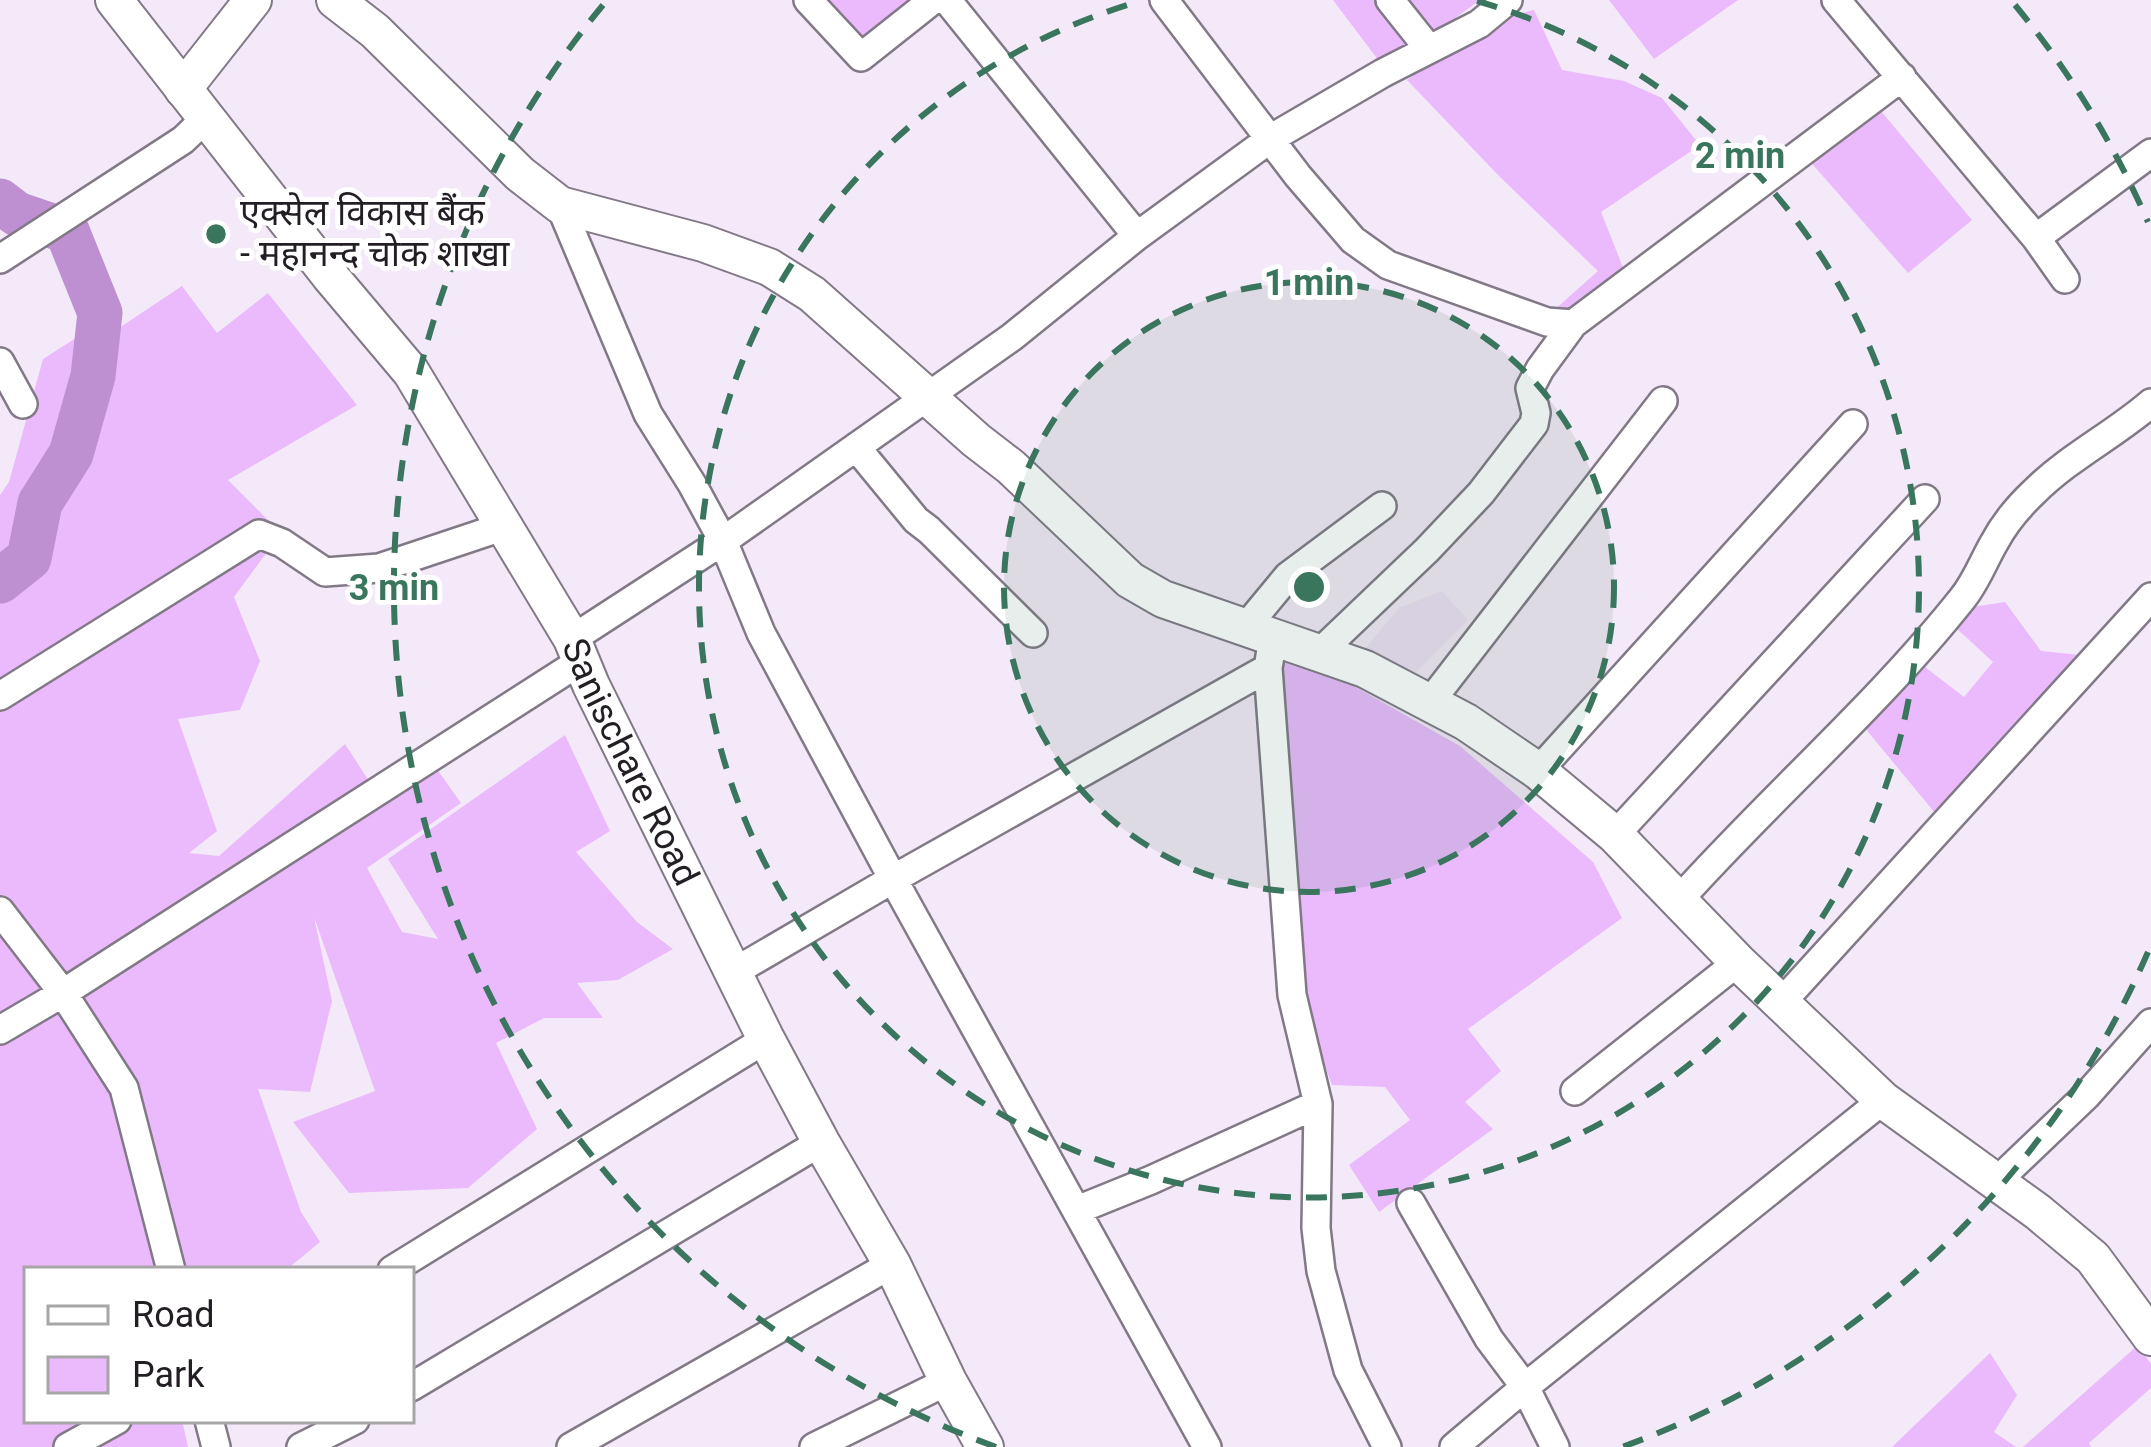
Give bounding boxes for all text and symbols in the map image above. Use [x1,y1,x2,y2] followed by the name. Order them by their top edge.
[1695,135,1785,177] text: 2 min
[240,192,510,275] place label: एक्सेल विकास बैंक - महानन्द चोक शाखा
[203,221,229,247] marker: एक्सेल विकास बैंक - महानन्द चोक शाखा
[1264,262,1354,304] text: 1 min
[1288,566,1330,608] centre of rings
[349,567,439,609] text: 3 min
[553,632,708,892] street label: Sanischare Road
[24,1267,414,1423] legend
[132,1294,215,1336] text: Road
[132,1354,205,1396] text: Park

